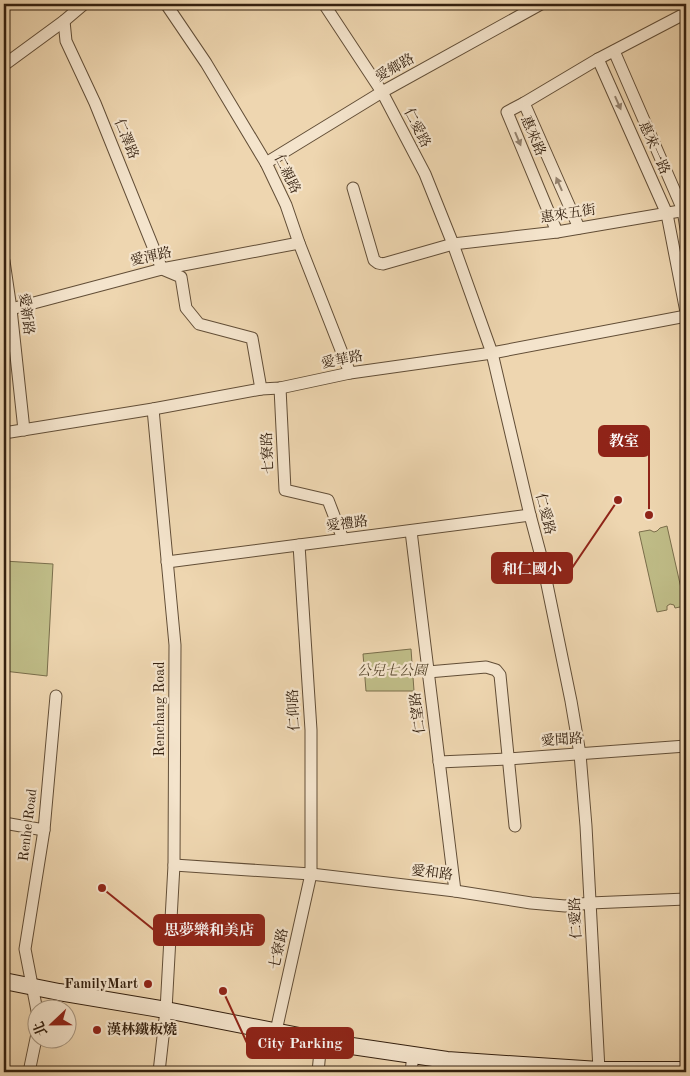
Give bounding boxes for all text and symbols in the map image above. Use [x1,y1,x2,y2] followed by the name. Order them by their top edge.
[373,51,417,84] street label: 愛鄉路
[614,96,622,110] one-way arrow
[401,106,434,150] street label: 仁愛路
[518,114,549,158] street label: 惠來路
[112,117,141,161] street label: 仁澤路
[636,119,673,176] street label: 惠來一路
[515,132,523,146] one-way arrow
[272,152,303,196] street label: 仁親路
[555,177,563,191] one-way arrow
[539,202,597,225] street label: 惠來五街
[129,244,173,269] street label: 愛渾路
[16,292,36,336] street label: 愛新路
[320,348,364,371] street label: 愛華路
[599,426,649,456] callout: 教室
[259,432,276,474] street label: 七寮路
[609,432,639,450] text: 教室
[533,492,558,536] street label: 仁愛路
[325,514,369,534] street label: 愛禮路
[492,553,572,583] callout: 和仁國小
[502,561,562,578] text: 和仁國小
[153,662,167,756] street label: Renchang Road
[357,663,429,678] park label: 公兒七公園
[285,689,302,731] street label: 仁仰路
[408,691,428,735] street label: 仁望路
[540,731,583,748] street label: 愛聞路
[17,788,39,862] street label: Renhe Road
[410,863,454,883] street label: 愛和路
[567,897,584,939] street label: 仁愛路
[154,915,264,945] callout: 思夢樂和美店
[164,921,254,939] text: 思夢樂和美店
[266,927,291,971] street label: 七寮路
[64,977,138,991] place label: FamilyMart
[142,978,154,990] marker: FamilyMart
[28,998,78,1048] north arrow
[31,1019,50,1038] text: 北
[107,1021,177,1037] place label: 漢林鐵板燒
[91,1024,103,1036] marker: 漢林鐵板燒
[247,1028,353,1058] callout: City Parking
[257,1037,343,1052] text: City Parking

